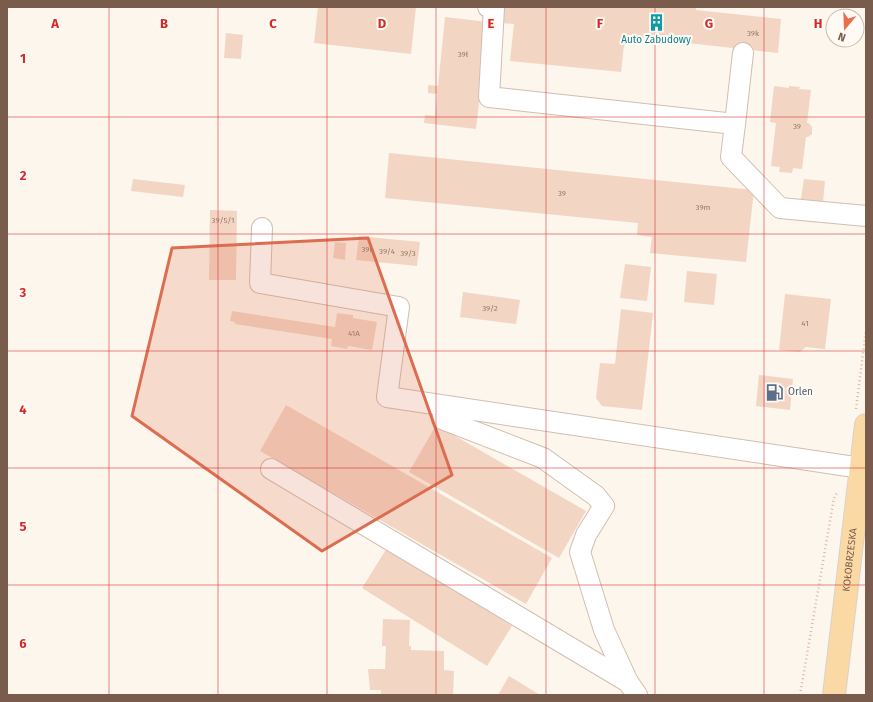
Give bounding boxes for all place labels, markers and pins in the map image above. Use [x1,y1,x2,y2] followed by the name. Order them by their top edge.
[646,13,666,33] building icon: Auto Zabudowy
[621,34,691,46] place label: Auto Zabudowy
[765,382,785,402] fuel station icon: Orlen
[788,386,813,398] place label: Orlen

